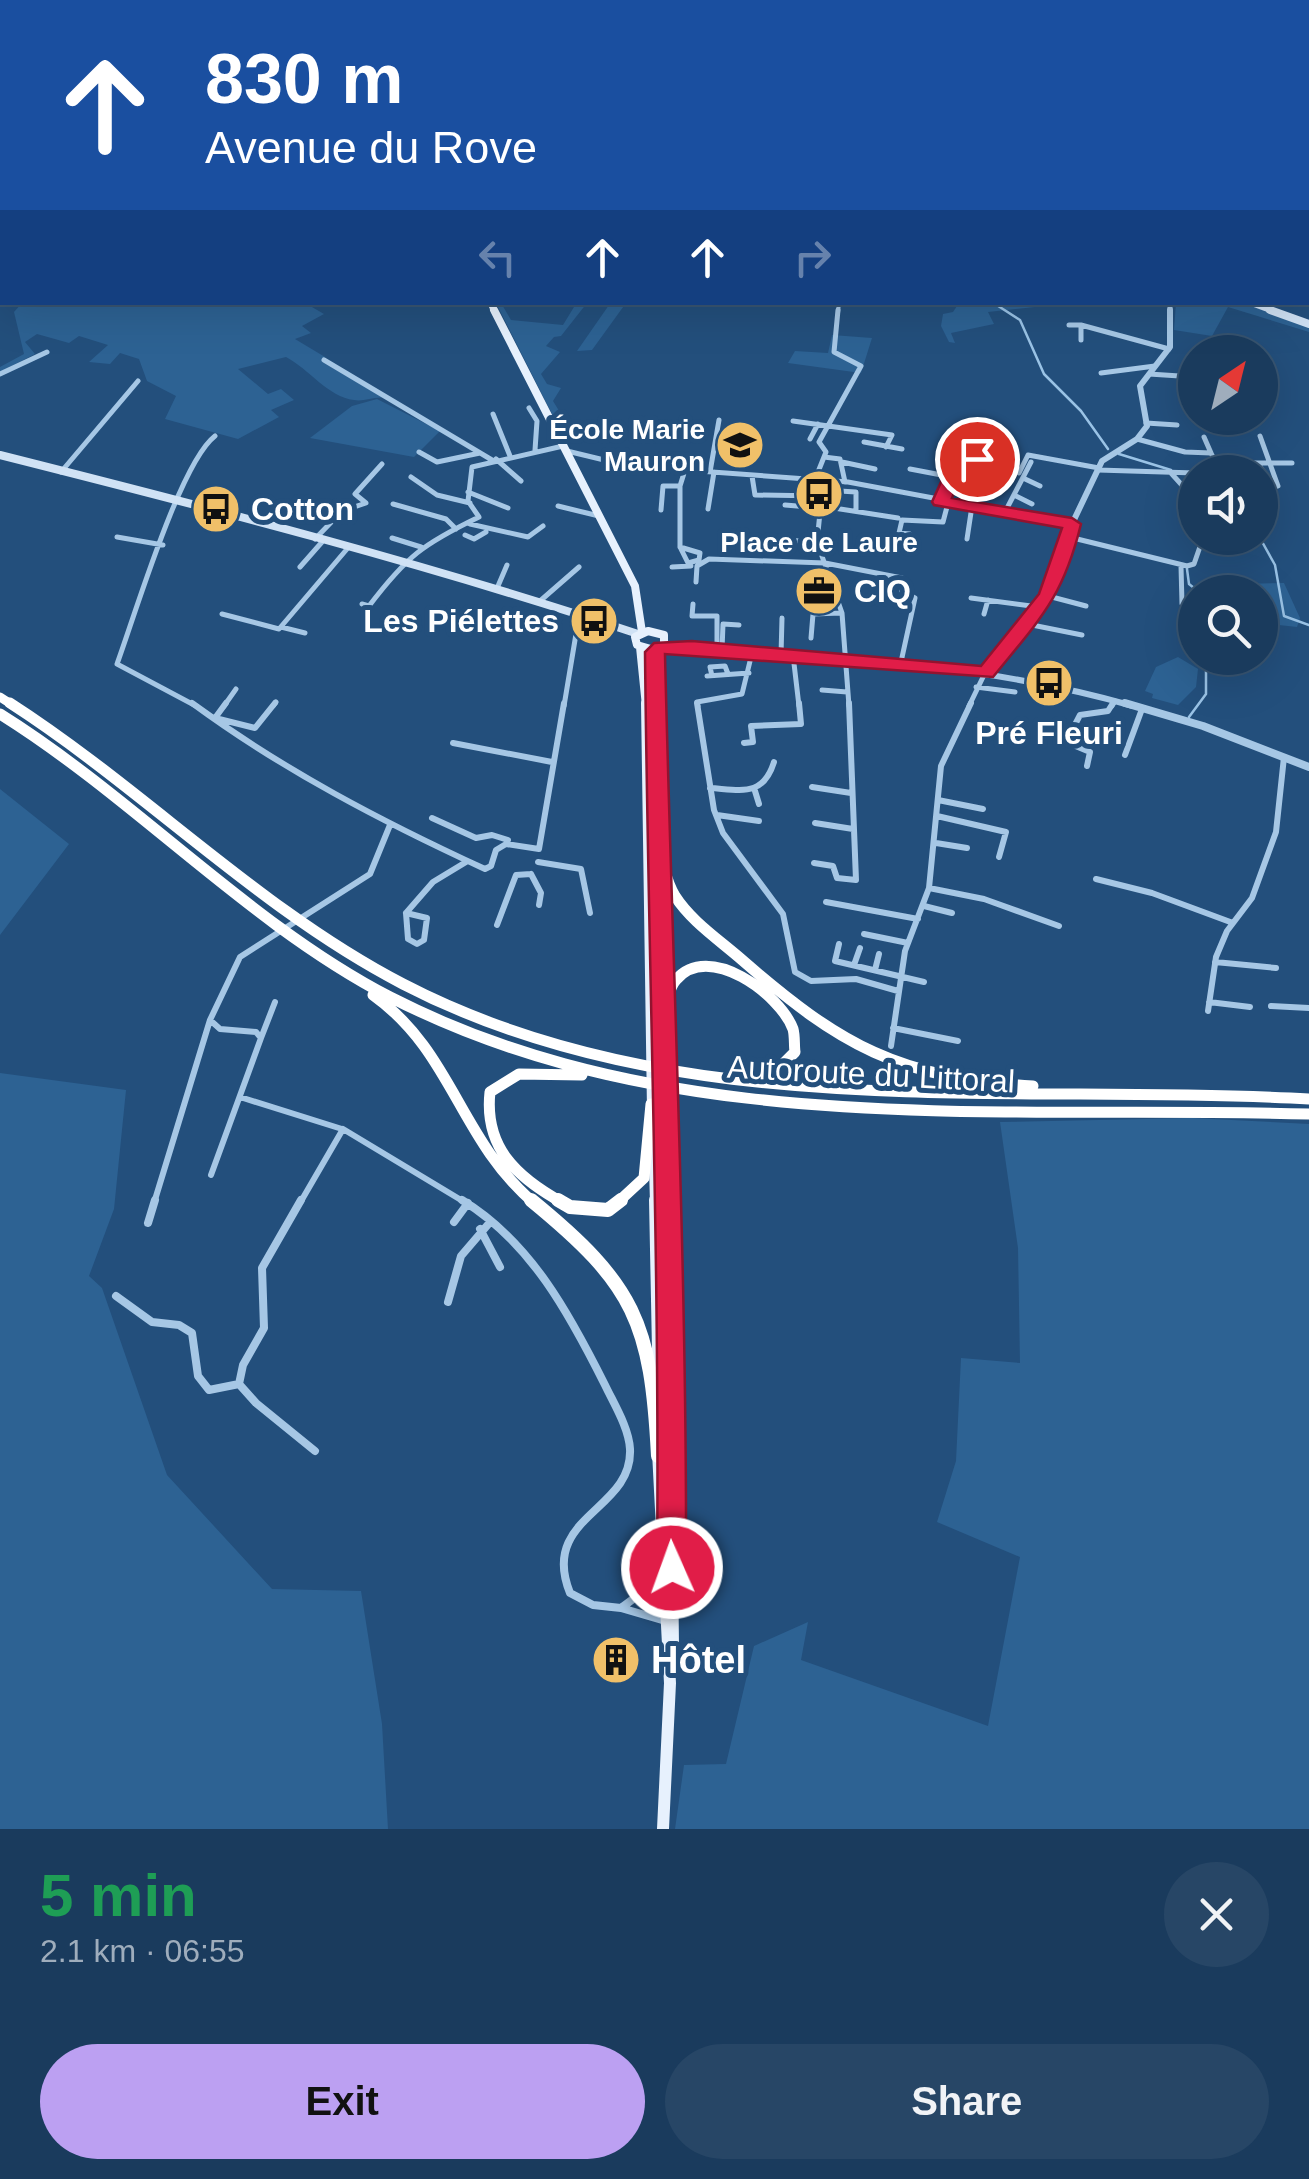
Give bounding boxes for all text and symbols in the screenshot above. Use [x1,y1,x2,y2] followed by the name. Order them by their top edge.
[40,40,170,170] icon: ahead
[205,40,403,118] text: 830 m
[205,122,537,173] text: Avenue du Rove
[470,230,525,285] icon: left
[575,230,630,285] icon: ahead
[680,230,735,285] icon: ahead
[785,230,840,285] icon: right
[1178,335,1278,435] north arrow
[1178,335,1278,675] map controls
[549,414,705,477] place label: École Marie Mauron
[935,417,1020,502] pin
[714,419,766,471] school or university icon: École Marie Mauron
[950,432,1005,487] icon: arrive
[1178,455,1278,555] button: sound
[793,468,845,520] bus stop icon: Place de Laure
[190,483,242,535] bus stop icon: Cotton
[251,491,354,527] place label: Cotton
[720,527,918,558] place label: Place de Laure
[793,565,845,617] office icon: CIQ
[854,573,911,609] place label: CIQ
[1178,575,1278,675] button: search
[568,595,620,647] bus stop icon: Les Piélettes
[363,603,559,639] place label: Les Piélettes
[1023,657,1075,709] bus stop icon: Pré Fleuri
[975,715,1123,751] place label: Pré Fleuri
[726,1048,1016,1100] street label: Autoroute du Littoral
[620,1516,724,1620] position arrow
[590,1634,642,1686] building icon: Hôtel
[651,1639,746,1681] place label: Hôtel
[40,1862,197,1929] text: 5 min
[1164,1862,1269,1967] button: close
[40,1933,245,1969] text: 2.1 km · 06:55
[40,2044,645,2159] button: Exit
[665,2044,1269,2159] button: Share

